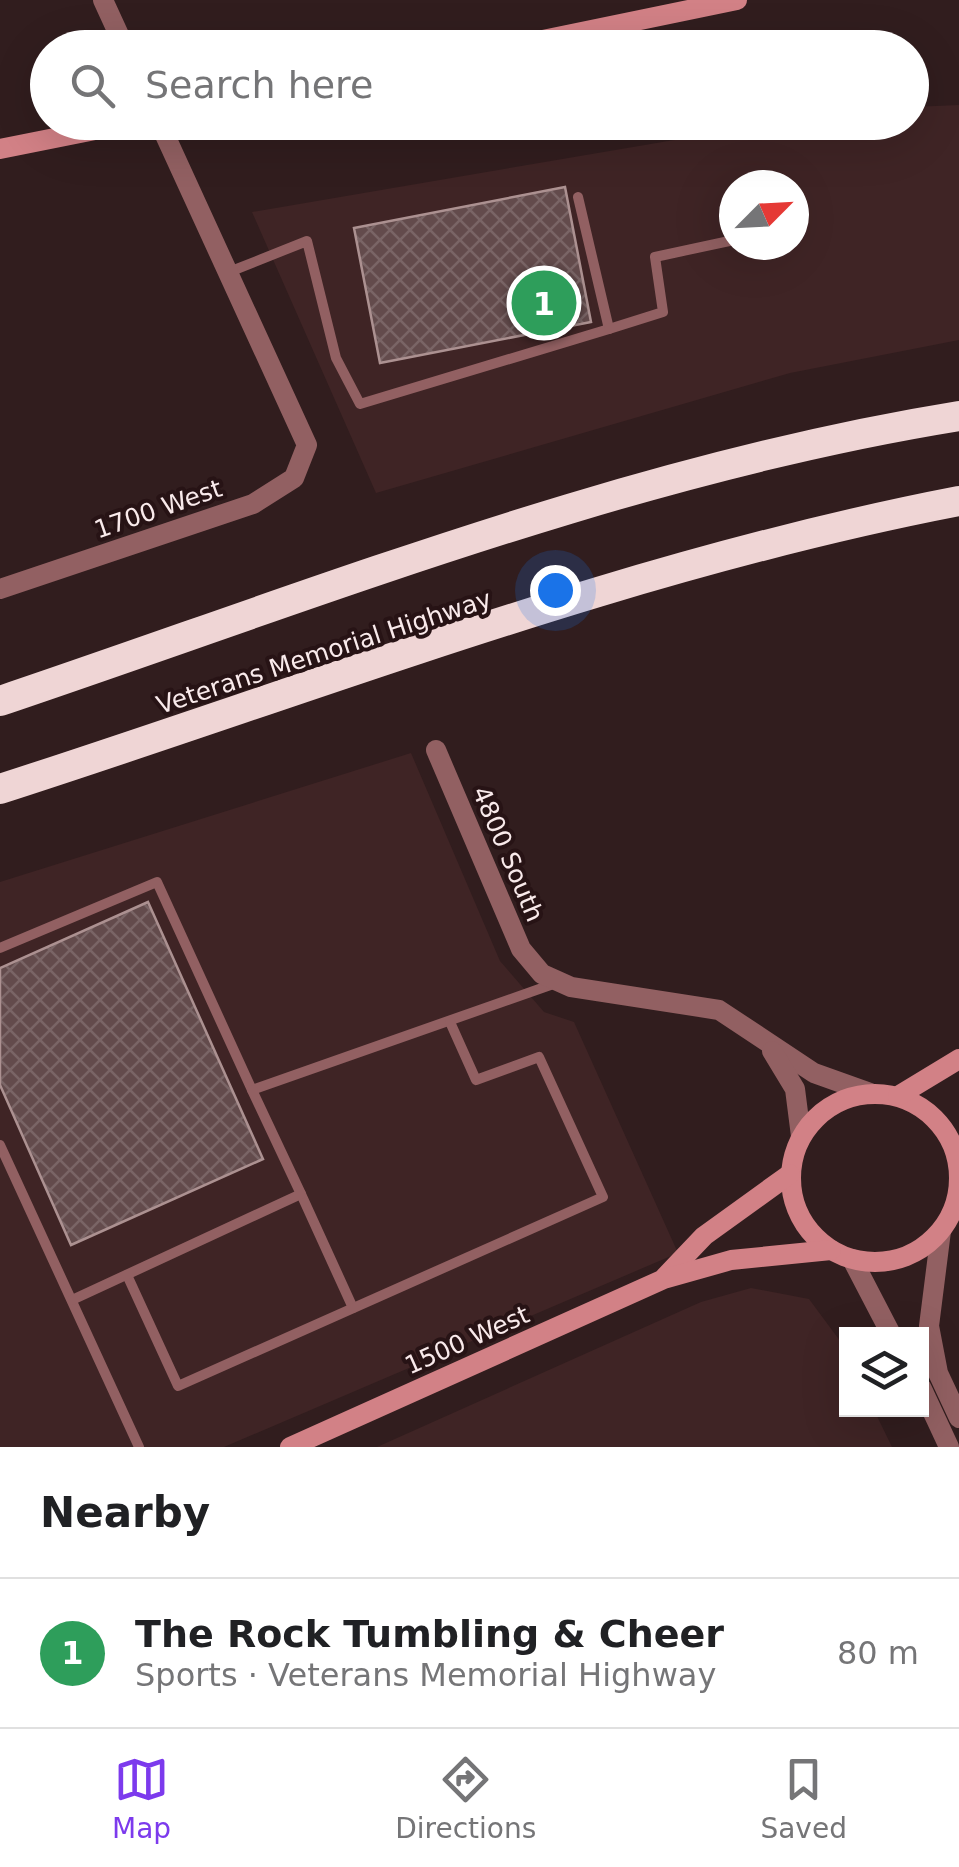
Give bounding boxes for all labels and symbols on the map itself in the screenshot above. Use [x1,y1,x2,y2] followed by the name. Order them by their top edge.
[719,170,809,260] north arrow
[512,266,576,340] pin: 1
[90,474,226,544] street label: 1700 West
[530,565,581,616] your location
[153,584,495,720] street label: Veterans Memorial Highway
[466,782,550,926] street label: 4800 South
[400,1300,534,1380] street label: 1500 West

